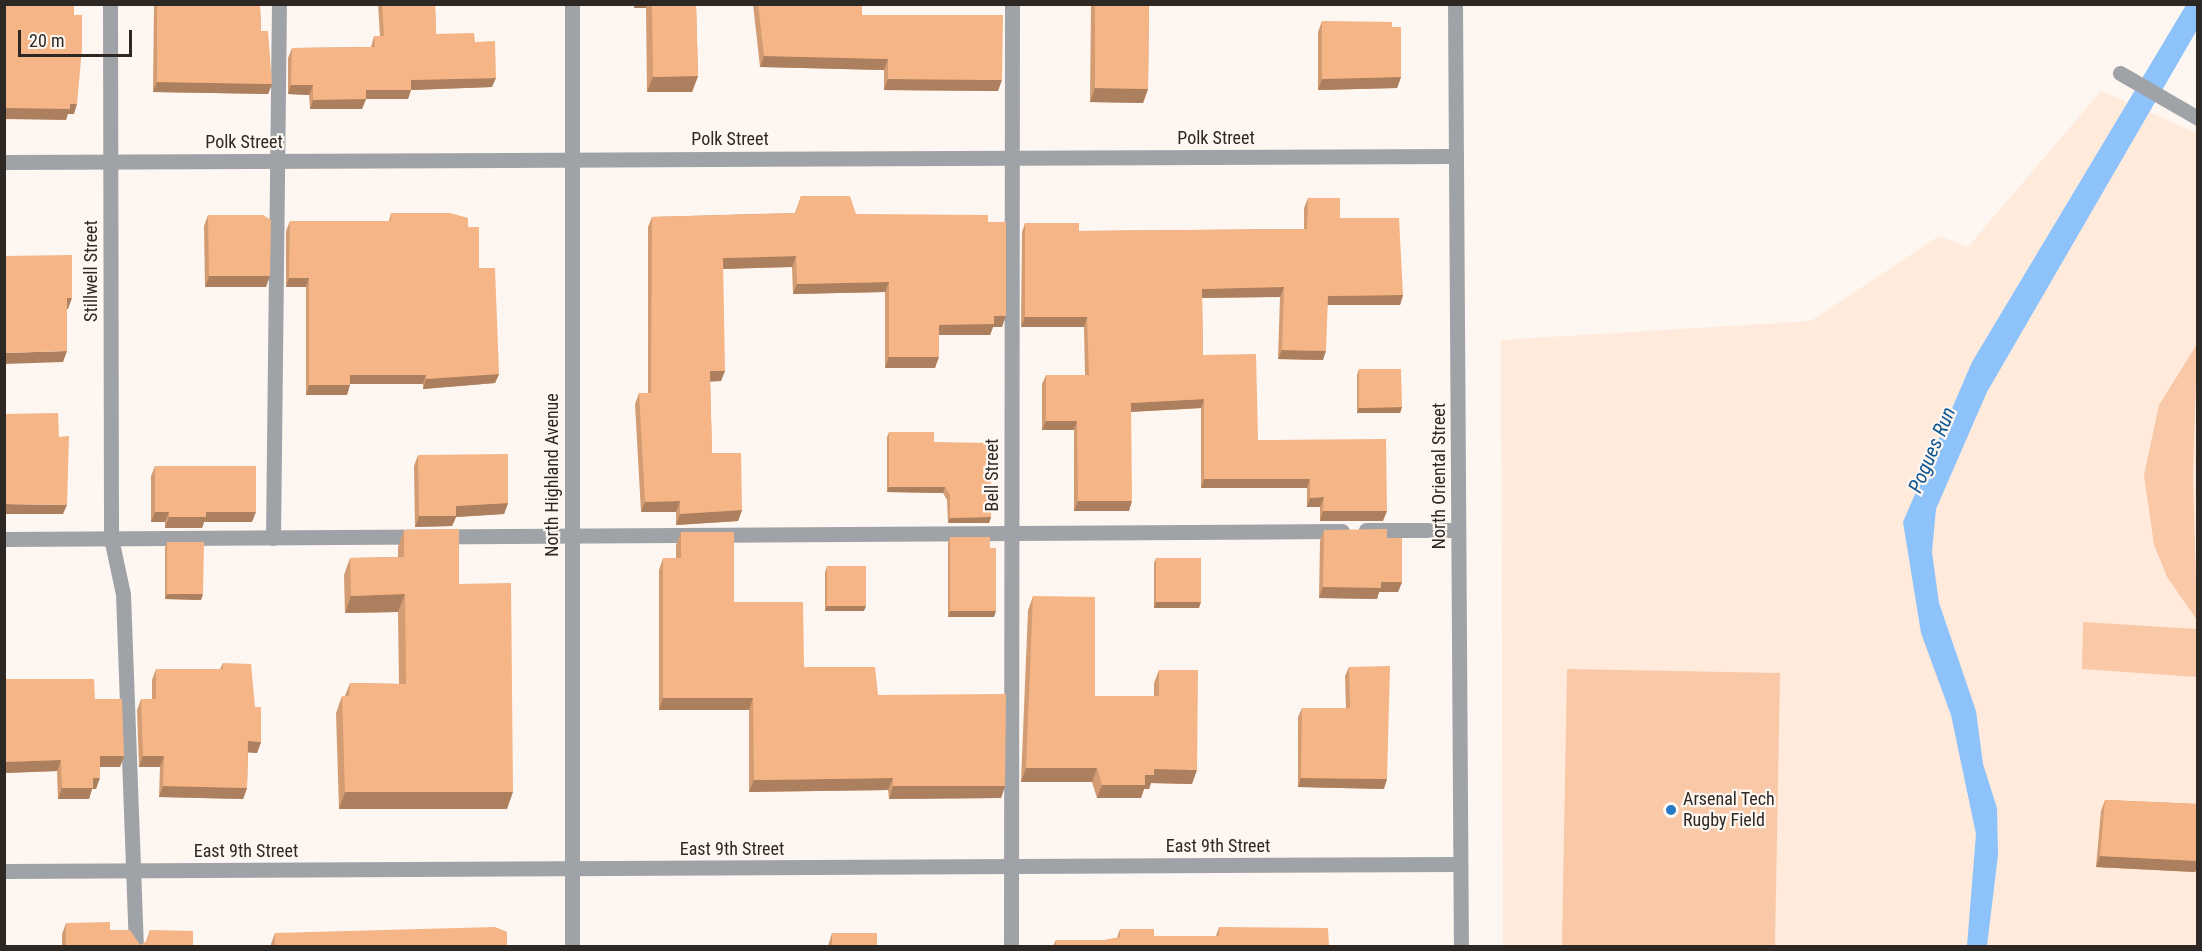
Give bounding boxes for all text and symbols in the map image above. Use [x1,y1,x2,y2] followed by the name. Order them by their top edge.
[21,18,135,56] scale bar
[29,30,64,51] text: 20 m
[1177,127,1255,149] street label: Polk Street
[691,128,769,150] street label: Polk Street
[205,131,283,153] street label: Polk Street
[80,220,102,322] street label: Stillwell Street
[541,393,563,557] street label: North Highland Avenue
[1428,403,1450,549] street label: North Oriental Street
[1903,403,1961,497] water label: Pogues Run
[981,439,1003,511] street label: Bell Street
[1683,789,1775,832] place label: Arsenal Tech Rugby Field
[1664,803,1678,817] marker: Arsenal Tech Rugby Field
[1166,835,1270,857] street label: East 9th Street
[680,838,784,860] street label: East 9th Street
[194,840,298,862] street label: East 9th Street

